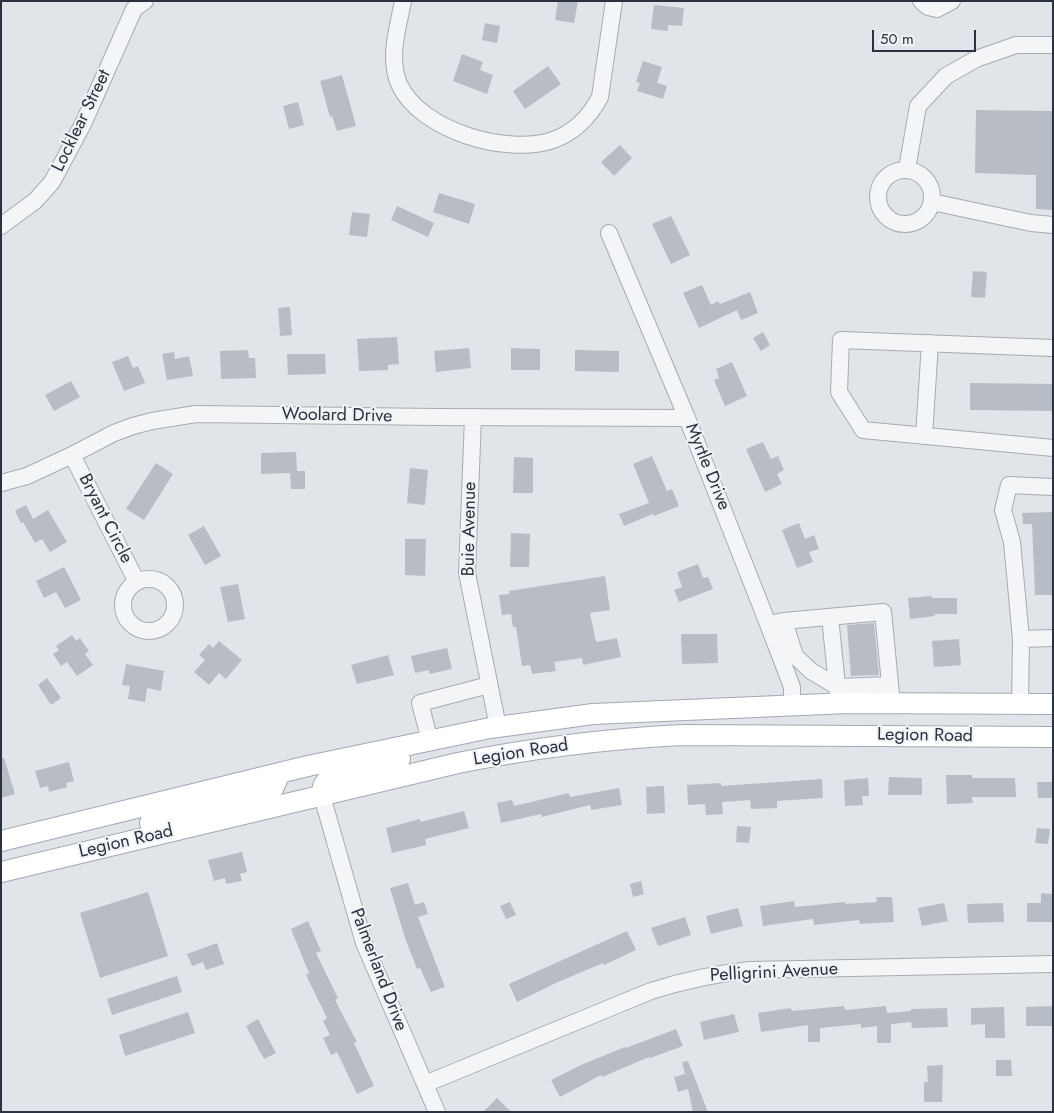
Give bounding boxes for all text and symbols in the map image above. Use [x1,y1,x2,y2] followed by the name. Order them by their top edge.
[874,20,978,52] scale bar
[880,28,914,50] text: 50 m
[48,66,116,176] street label: Locklear Street
[281,404,393,428] street label: Woolard Drive
[680,420,734,514] street label: Myrtle Drive
[73,471,137,567] street label: Bryant Circle
[458,481,482,577] street label: Buie Avenue
[877,724,973,748] street label: Legion Road
[472,735,570,771] street label: Legion Road
[77,821,175,863] street label: Legion Road
[345,906,411,1034] street label: Palmerland Drive
[709,959,839,987] street label: Pelligrini Avenue

